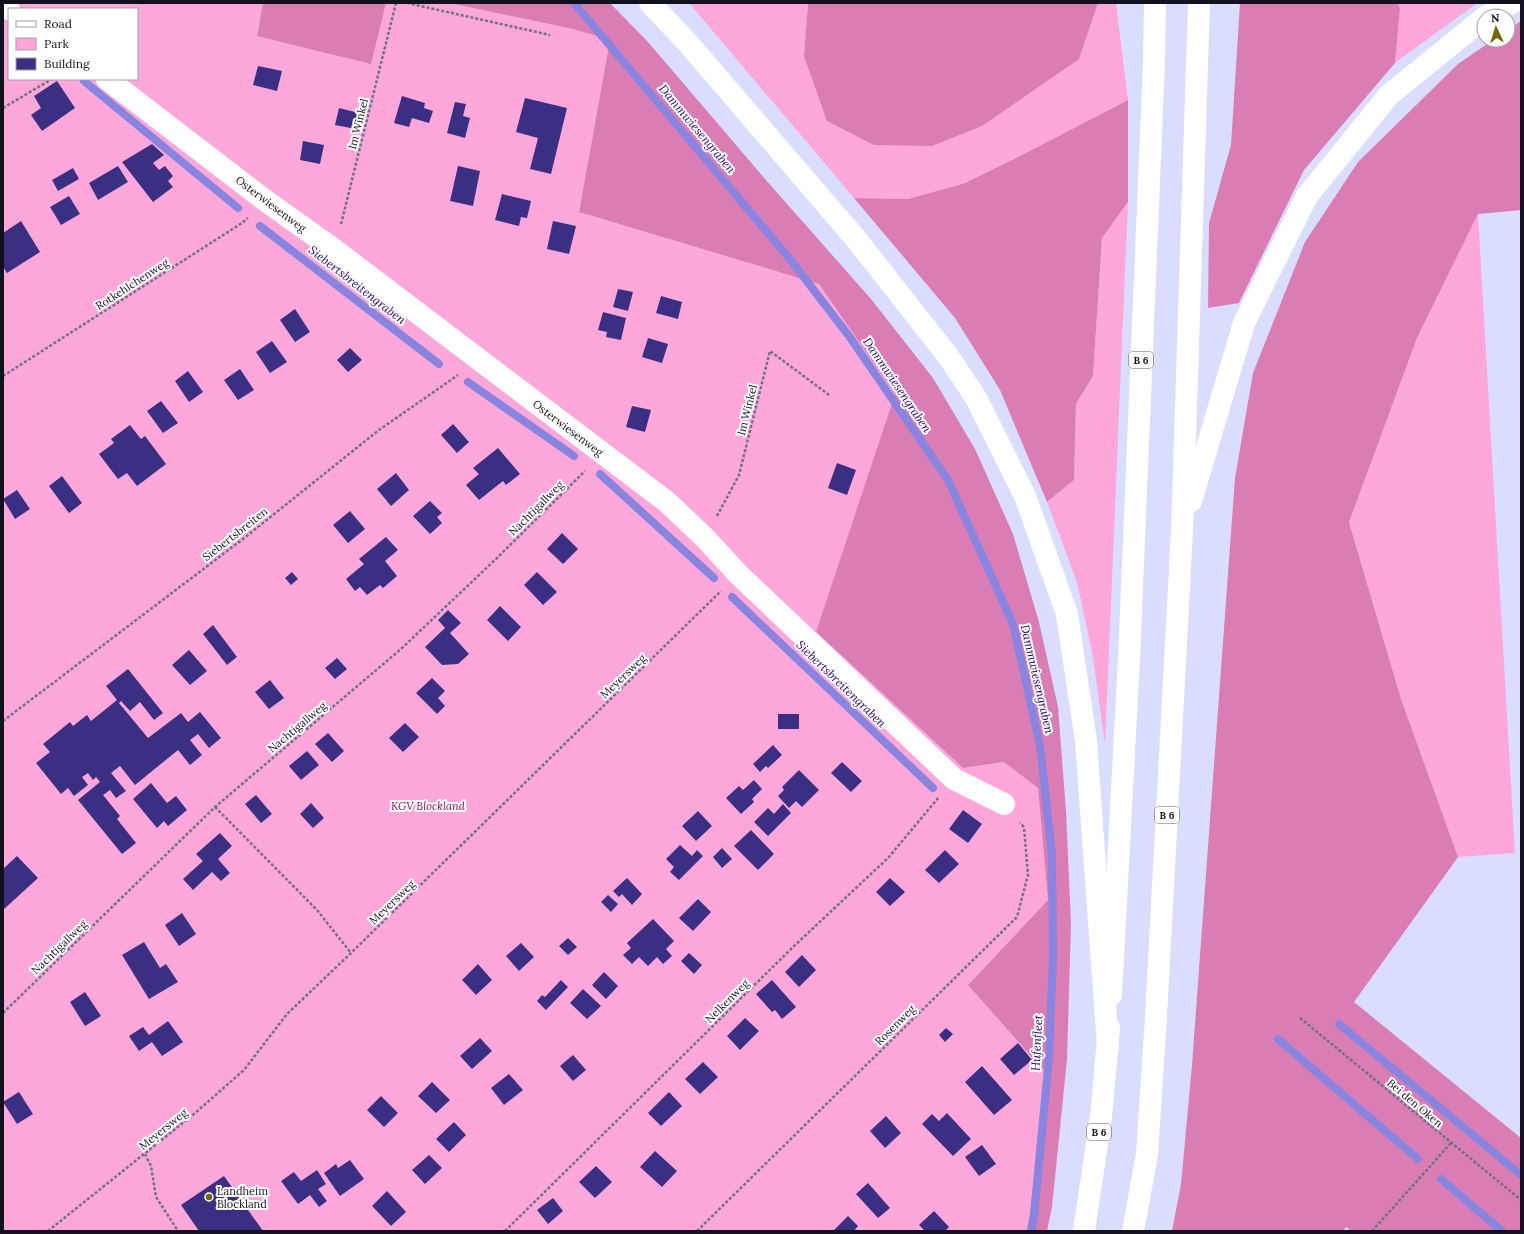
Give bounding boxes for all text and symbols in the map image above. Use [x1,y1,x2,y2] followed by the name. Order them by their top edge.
[8,8,138,80] legend
[1476,8,1516,48] north arrow
[1491,11,1501,25] text: N
[44,16,72,31] text: Road
[44,36,70,51] text: Park
[44,56,90,71] text: Building
[656,81,739,177] water label: Dammwiesengraben
[345,97,371,151] street label: Im Winkel
[233,173,310,236] street label: Osterwiesenweg
[306,242,409,328] water label: Siebertsbreitengraben
[93,255,172,313] street label: Rotkehlchenweg
[860,334,935,436] water label: Dammwiesengraben
[1129,352,1153,368] road number: B 6
[734,383,760,437] street label: Im Winkel
[530,397,607,460] street label: Osterwiesenweg
[506,477,567,538] street label: Nachtigallweg
[200,504,271,564] street label: Siebertsbreiten
[1018,623,1057,735] water label: Dammwiesengraben
[793,637,890,731] water label: Siebertsbreitengraben
[597,650,649,701] street label: Meyersweg
[265,698,330,756] street label: Nachtigallweg
[391,799,466,813] park label: KGV Blockland
[1155,807,1179,823] road number: B 6
[366,876,418,927] street label: Meyersweg
[28,916,90,977] street label: Nachtigallweg
[702,976,752,1026] street label: Nelkenweg
[872,1001,919,1048] street label: Rosenweg
[1028,1014,1045,1071] water label: Hufenfleet
[1384,1076,1446,1130] street label: Bei den Oken
[136,1105,191,1153] street label: Meyersweg
[1087,1124,1111,1140] road number: B 6
[217,1184,268,1211] place label: Landheim Blockland
[204,1192,214,1202] marker: Landheim Blockland

